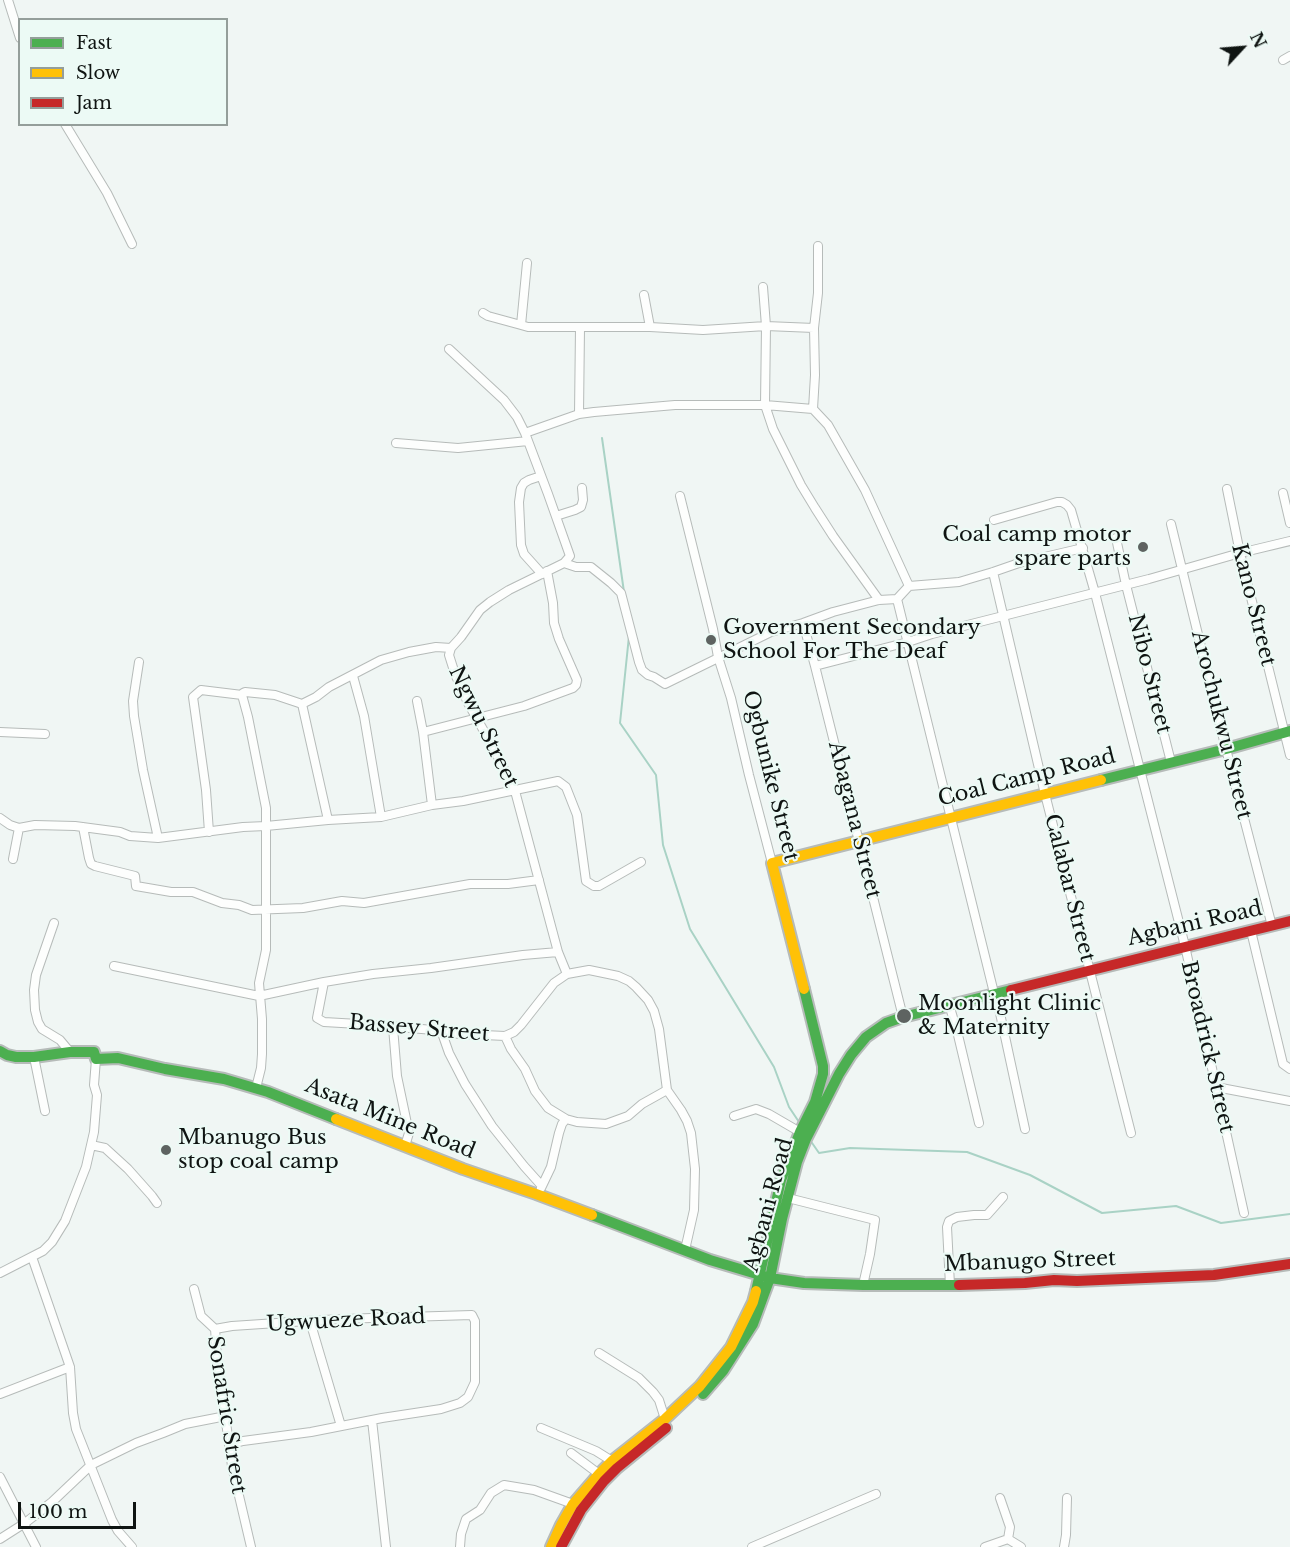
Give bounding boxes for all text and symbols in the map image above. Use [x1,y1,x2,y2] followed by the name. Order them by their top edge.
[18,18,228,126] legend
[1212,18,1272,78] north arrow
[1246,29,1270,51] text: N
[76,32,112,54] text: Fast
[76,62,120,84] text: Slow
[76,92,112,114] text: Jam
[942,522,1131,572] place label: Coal camp motor spare parts
[1136,540,1150,554] marker: Coal camp motor spare parts
[1226,541,1280,669] street label: Kano Street
[1122,612,1176,736] street label: Nibo Street
[723,615,981,665] place label: Government Secondary School For The Deaf
[1185,628,1257,822] street label: Arochukwu Street
[704,633,718,647] marker: Government Secondary School For The Deaf
[443,662,523,792] street label: Ngwu Street
[737,688,803,864] street label: Ogbunike Street
[822,739,886,901] street label: Abagana Street
[936,744,1118,812] street label: Coal Camp Road
[1038,811,1100,965] street label: Calabar Street
[1125,896,1265,952] street label: Agbani Road
[1175,958,1239,1136] street label: Broadrick Street
[918,991,1101,1041] place label: Moonlight Clinic & Maternity
[895,1007,913,1025] marker: Moonlight Clinic & Maternity
[348,1010,490,1048] street label: Bassey Street
[301,1073,479,1165] street label: Asata Mine Road
[178,1125,339,1175] place label: Mbanugo Bus stop coal camp
[739,1135,799,1275] street label: Agbani Road
[159,1143,173,1157] marker: Mbanugo Bus stop coal camp
[944,1246,1116,1278] street label: Mbanugo Street
[266,1304,426,1338] street label: Ugwueze Road
[201,1334,251,1496] street label: Sonafric Street
[21,1490,140,1528] scale bar
[29,1501,87,1523] text: 100 m

